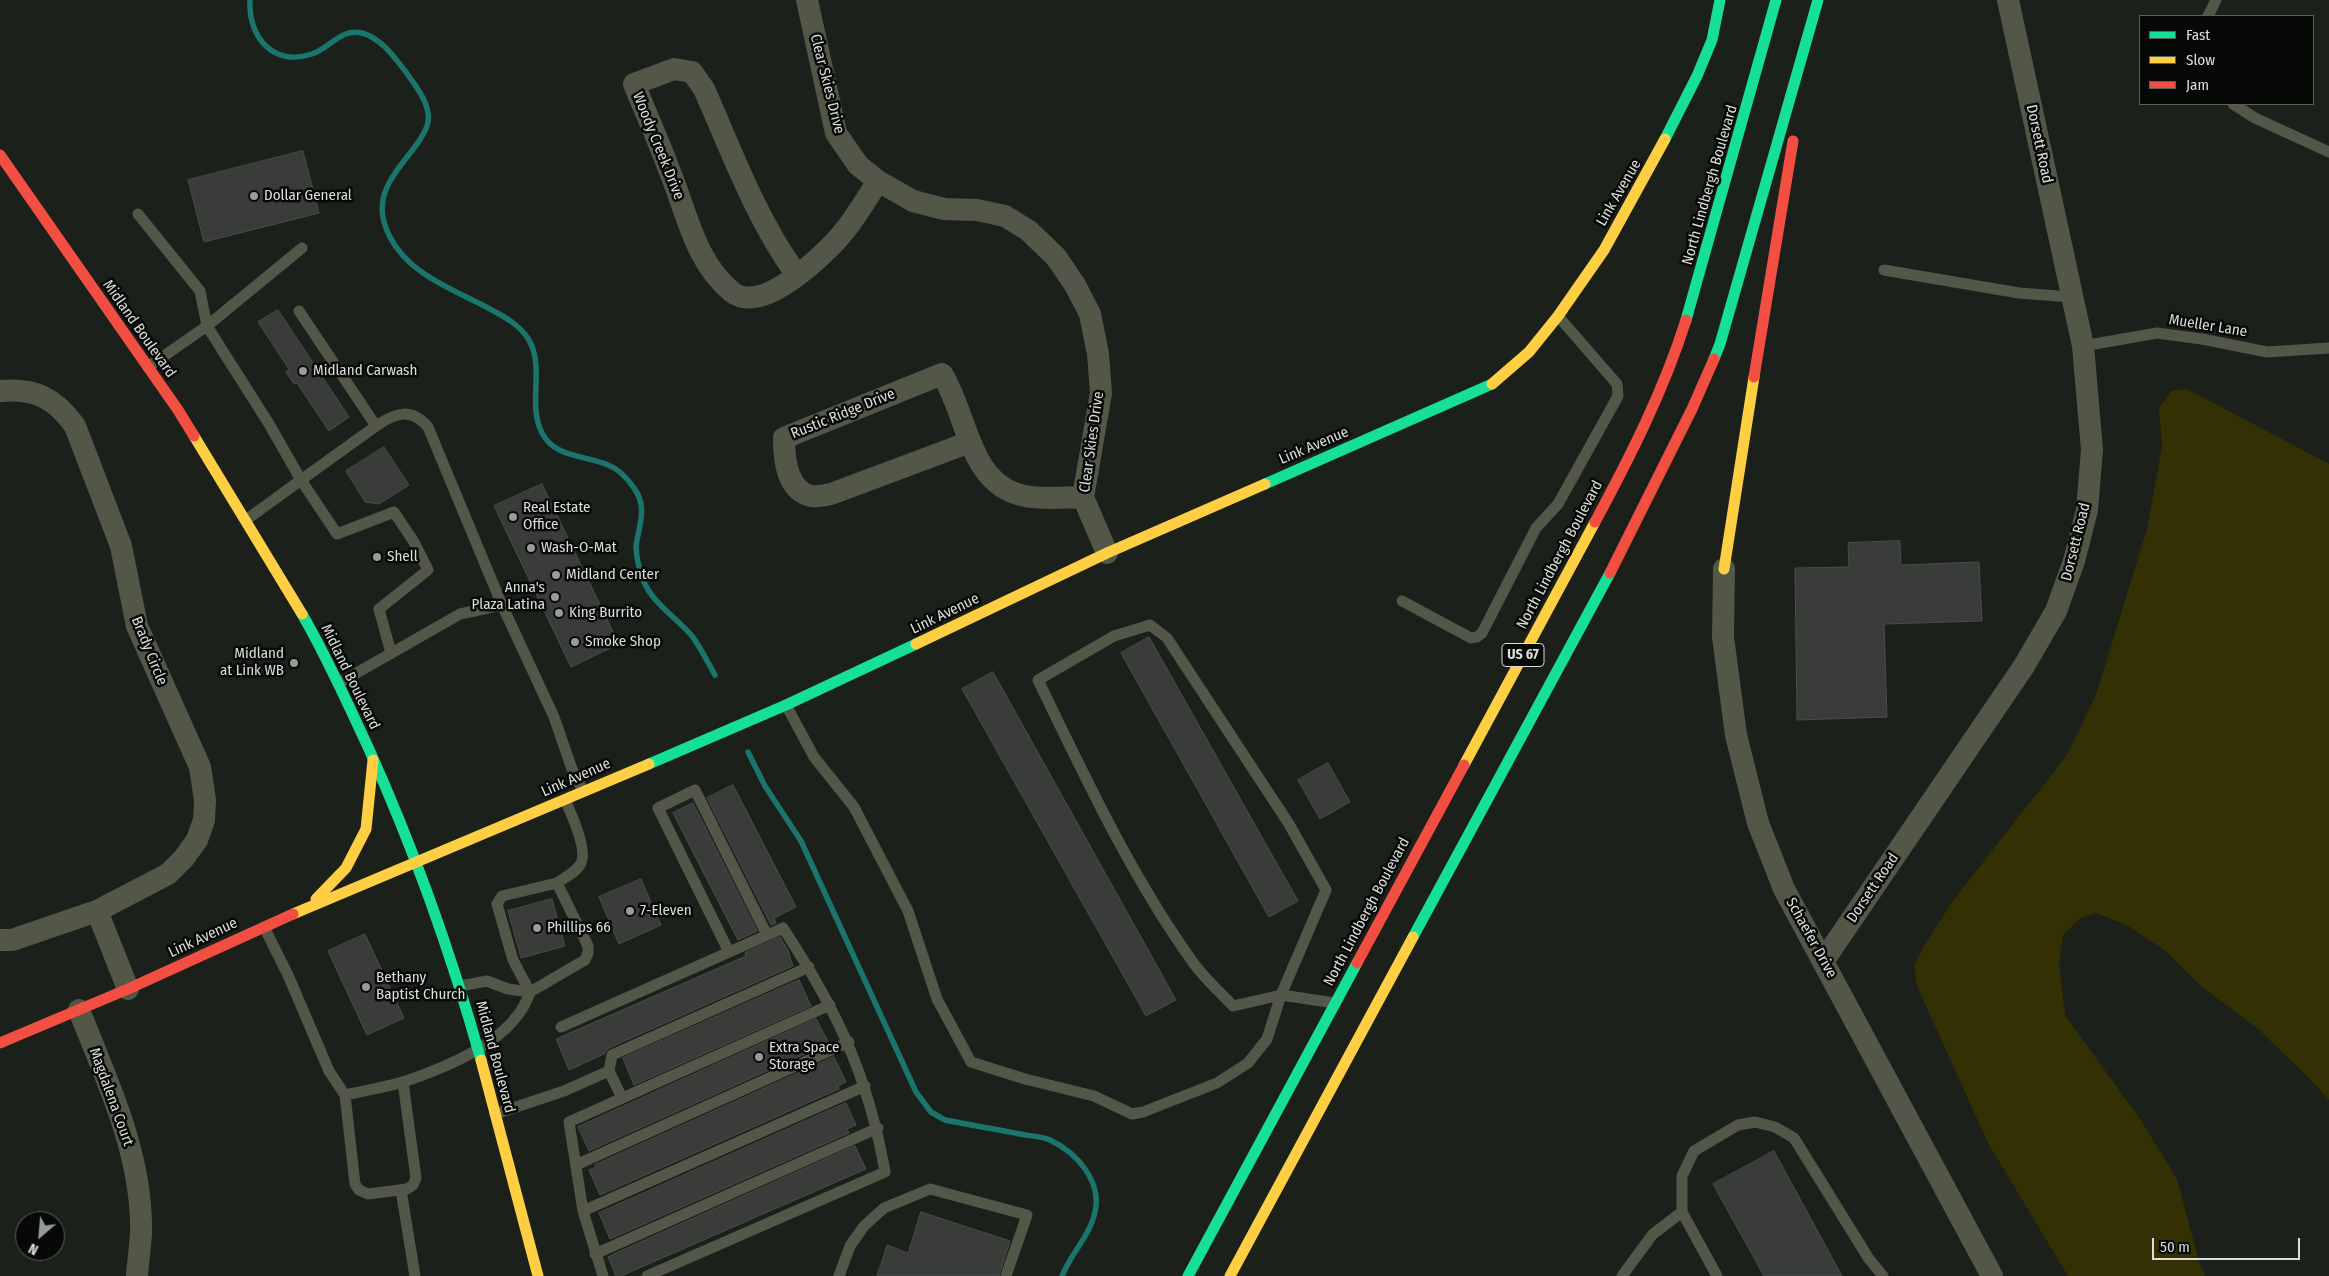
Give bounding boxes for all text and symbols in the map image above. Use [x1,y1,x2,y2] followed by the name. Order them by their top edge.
[2139,15,2314,105] legend
[2186,26,2210,44] text: Fast
[806,32,848,136] street label: Clear Skies Drive
[2186,51,2215,69] text: Slow
[2186,76,2209,94] text: Jam
[628,90,688,202] street label: Woody Creek Drive
[1679,103,1741,267] street label: North Lindbergh Boulevard
[2022,103,2056,185] street label: Dorsett Road
[1593,156,1645,230] street label: Link Avenue
[264,187,352,205] place label: Dollar General
[248,190,260,202] marker: Dollar General
[99,277,179,381] street label: Midland Boulevard
[2168,311,2248,341] street label: Mueller Lane
[313,362,417,380] place label: Midland Carwash
[297,365,309,377] marker: Midland Carwash
[788,385,898,443] street label: Rustic Ridge Drive
[1076,390,1108,494] street label: Clear Skies Drive
[1276,423,1352,469] street label: Link Avenue
[1513,478,1607,632] street label: North Lindbergh Boulevard
[523,499,591,534] place label: Real Estate Office
[2058,501,2094,583] street label: Dorsett Road
[507,511,519,523] marker: Real Estate Office
[541,539,617,557] place label: Wash-O-Mat
[525,542,537,554] marker: Wash-O-Mat
[387,548,418,566] place label: Shell
[371,551,383,563] marker: Shell
[566,566,659,584] place label: Midland Center
[550,569,562,581] marker: Midland Center
[472,579,545,614] place label: Anna's Plaza Latina
[908,590,982,638] street label: Link Avenue
[549,591,561,603] marker: Anna's Plaza Latina
[569,604,642,622] place label: King Burrito
[553,607,565,619] marker: King Burrito
[127,614,171,688] street label: Brady Circle
[317,621,383,733] street label: Midland Boulevard
[585,633,661,651] place label: Smoke Shop
[569,636,581,648] marker: Smoke Shop
[1502,644,1544,666] road number: US 67
[220,645,284,680] place label: Midland at Link WB
[288,657,300,669] marker: Midland at Link WB
[539,755,613,801] street label: Link Avenue
[1320,835,1414,989] street label: North Lindbergh Boulevard
[1843,850,1903,926] street label: Dorsett Road
[1782,895,1840,981] street label: Schaefer Drive
[640,902,692,920] place label: 7-Eleven
[624,905,636,917] marker: 7-Eleven
[166,914,240,962] street label: Link Avenue
[547,919,611,937] place label: Phillips 66
[531,922,543,934] marker: Phillips 66
[376,969,465,1004] place label: Bethany Baptist Church
[360,981,372,993] marker: Bethany Baptist Church
[471,999,519,1115] street label: Midland Boulevard
[769,1039,839,1074] place label: Extra Space Storage
[85,1045,137,1149] street label: Magdalena Court
[753,1051,765,1063] marker: Extra Space Storage
[15,1211,65,1261] north arrow
[2154,1228,2302,1260] scale bar
[2160,1238,2190,1256] text: 50 m
[26,1239,41,1258] text: N

